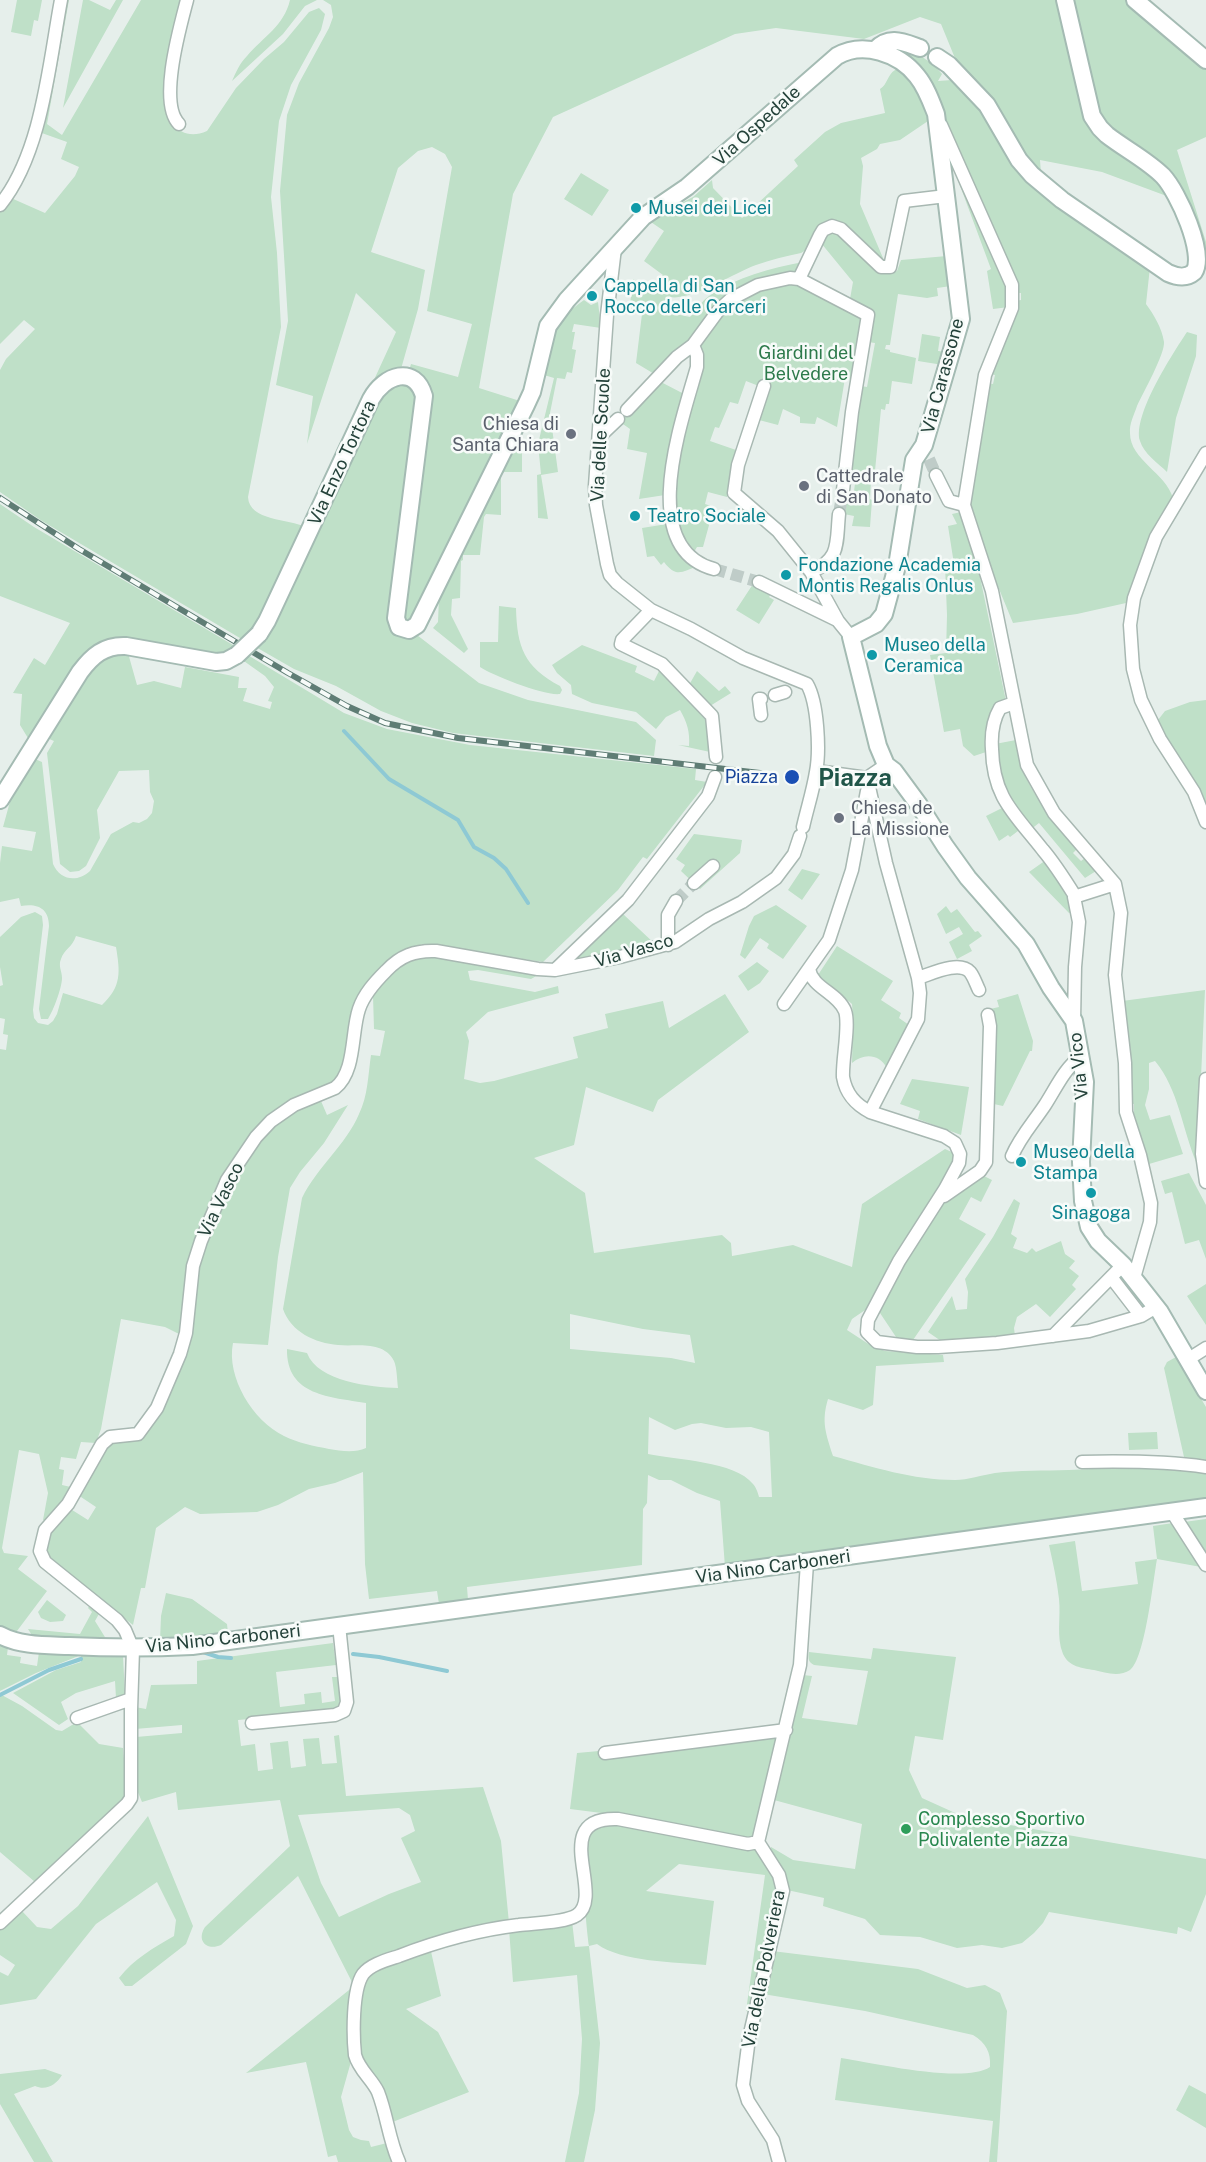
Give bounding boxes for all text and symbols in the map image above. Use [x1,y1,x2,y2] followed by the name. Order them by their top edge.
[709,81,805,171] street label: Via Ospedale
[648,197,772,219] place label: Musei dei Licei
[629,201,643,215] marker: Musei dei Licei
[604,275,766,318] place label: Cappella di San Rocco delle Carceri
[585,289,599,303] marker: Cappella di San Rocco delle Carceri
[917,316,969,436] street label: Via Carassone
[758,342,854,385] park label: Giardini del Belvedere
[587,367,615,503] street label: Via delle Scuole
[304,397,380,529] street label: Via Enzo Tortora
[452,413,559,456] place label: Chiesa di Santa Chiara
[564,427,578,441] marker: Chiesa di Santa Chiara
[816,465,932,508] place label: Cattedrale di San Donato
[797,479,811,493] marker: Cattedrale di San Donato
[647,505,766,527] place label: Teatro Sociale
[628,509,642,523] marker: Teatro Sociale
[798,554,981,596] place label: Fondazione Academia Montis Regalis Onlus
[779,568,793,582] marker: Fondazione Academia Montis Regalis Onlus
[884,634,986,676] place label: Museo della Ceramica
[865,648,879,662] marker: Museo della Ceramica
[818,765,892,793] district label: Piazza
[725,766,778,788] place label: Piazza
[783,768,801,786] marker: Piazza
[851,797,949,840] place label: Chiesa de La Missione
[832,811,846,825] marker: Chiesa de La Missione
[592,929,676,973] street label: Via Vasco
[1065,1031,1093,1101] street label: Via Vico
[1033,1141,1135,1184] place label: Museo della Stampa
[1014,1155,1028,1169] marker: Museo della Stampa
[194,1159,248,1241] street label: Via Vasco
[1084,1186,1098,1200] marker: Sinagoga
[1052,1202,1130,1224] place label: Sinagoga
[694,1545,852,1589] street label: Via Nino Carboneri
[144,1620,302,1658] street label: Via Nino Carboneri
[918,1808,1085,1850] place label: Complesso Sportivo Polivalente Piazza
[899,1822,913,1836] marker: Complesso Sportivo Polivalente Piazza
[738,1888,790,2050] street label: Via della Polveriera

